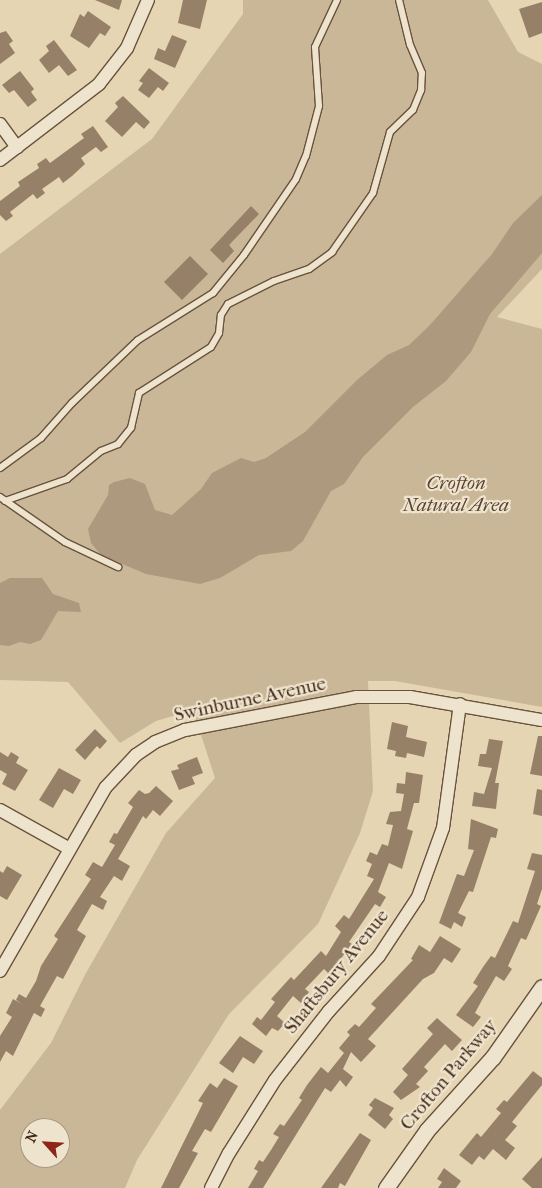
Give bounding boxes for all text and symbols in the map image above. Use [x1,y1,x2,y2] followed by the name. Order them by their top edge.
[403,473,509,517] park label: Crofton Natural Area
[172,673,328,727] street label: Swinburne Avenue
[280,905,394,1039] street label: Shaftsbury Avenue
[396,1015,502,1135] street label: Crofton Parkway
[20,1118,70,1168] north arrow
[22,1128,42,1145] text: N

